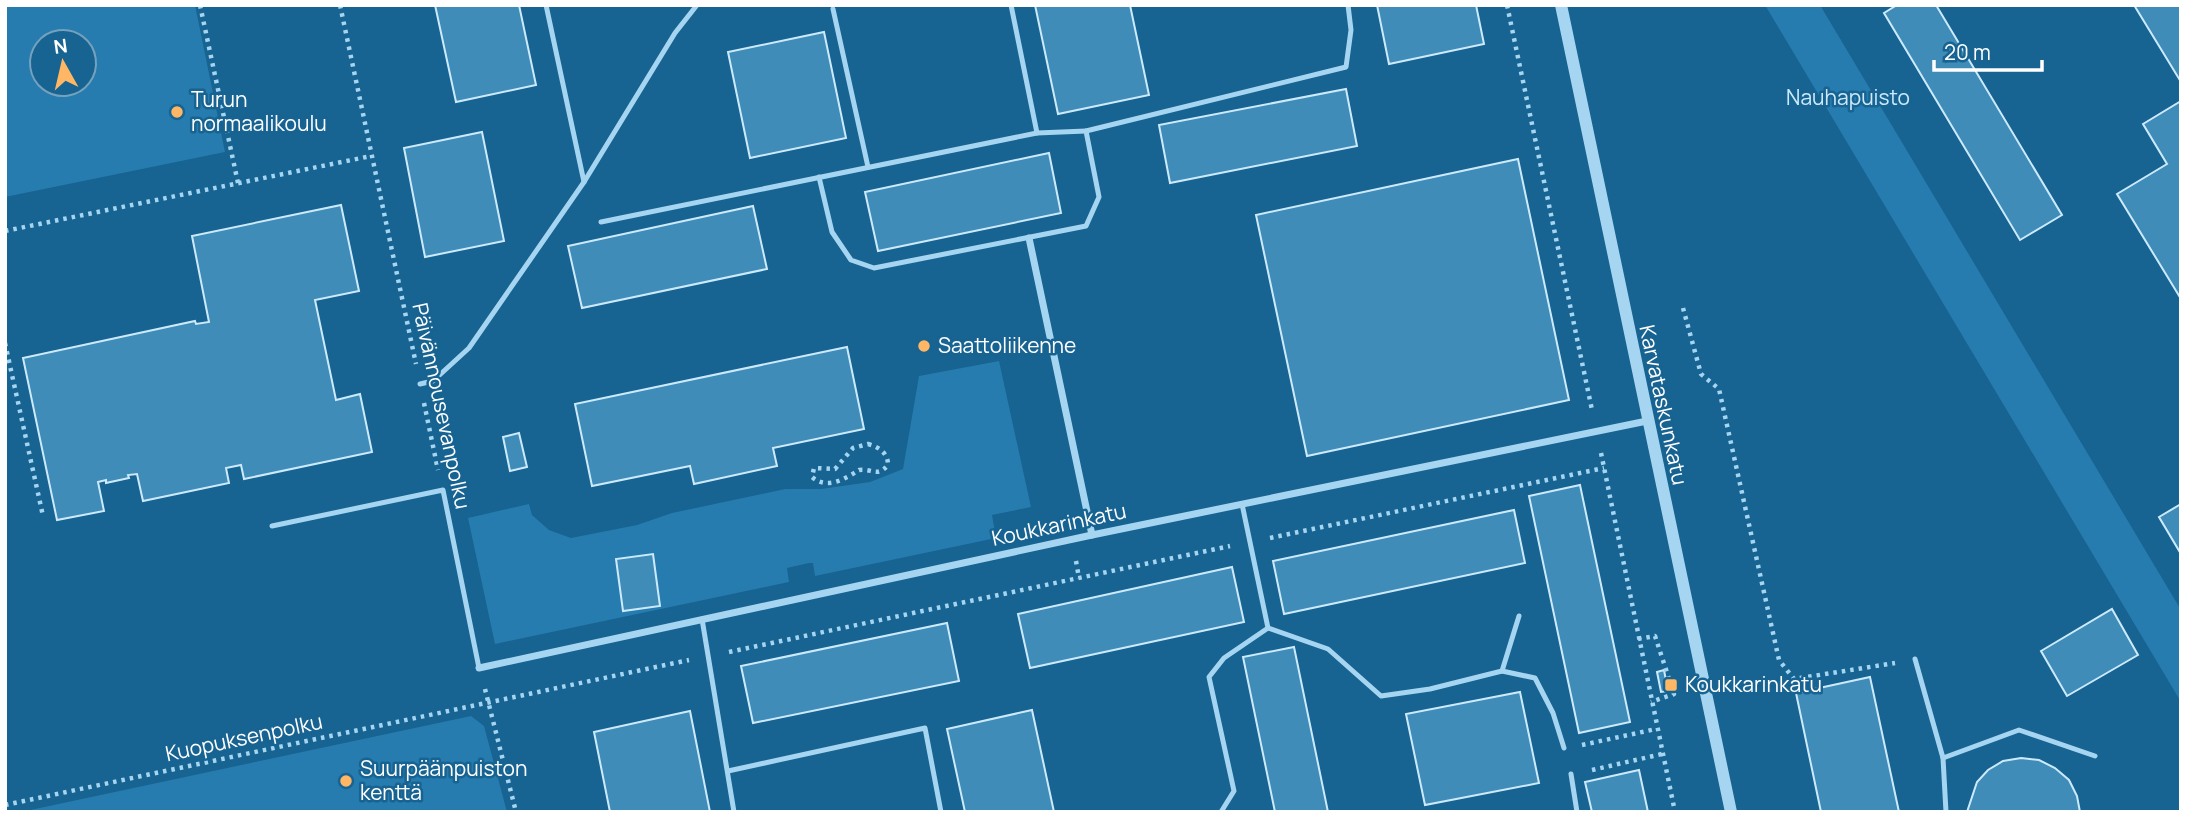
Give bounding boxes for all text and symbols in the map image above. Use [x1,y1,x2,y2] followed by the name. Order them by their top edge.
[28,28,98,98] north arrow
[1934,28,2042,72] scale bar
[52,32,69,60] text: N
[1944,38,1991,66] text: 20 m
[1786,83,1910,111] park label: Nauhapuisto
[191,85,327,137] place label: Turun normaalikoulu
[169,104,185,120] marker: Turun normaalikoulu
[406,300,477,511] street label: Päivännousevanpolku
[1633,322,1695,487] street label: Karvataskunkatu
[938,331,1076,359] place label: Saattoliikenne
[916,338,932,354] marker: Saattoliikenne
[989,496,1129,552] street label: Koukkarinkatu
[1685,670,1822,698] place label: Koukkarinkatu
[1663,677,1679,693] marker: Koukkarinkatu
[163,707,325,767] street label: Kuopuksenpolku
[360,754,527,806] place label: Suurpäänpuiston kenttä
[338,773,354,789] marker: Suurpäänpuiston kenttä

